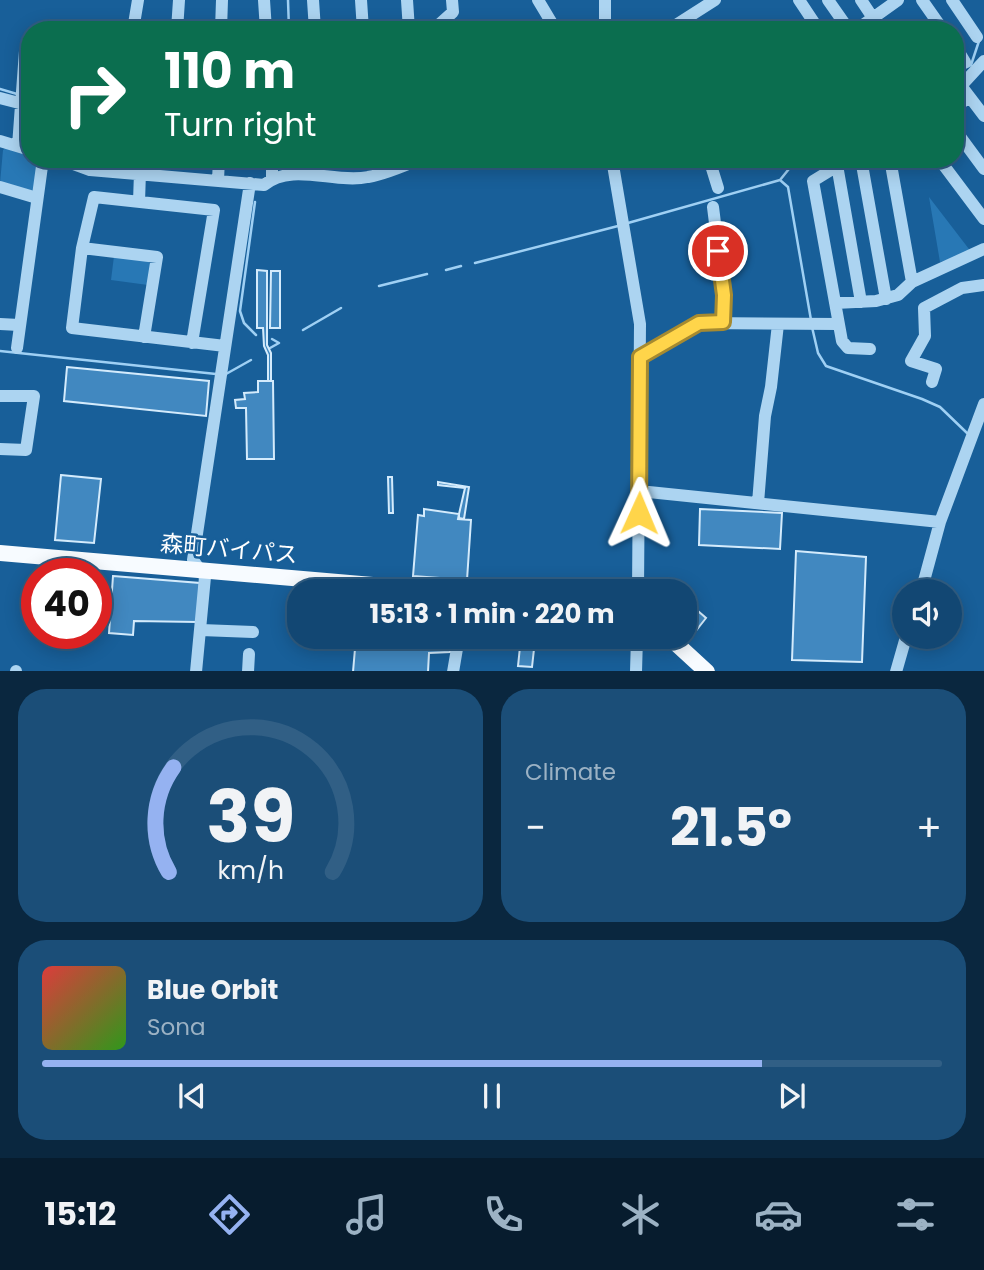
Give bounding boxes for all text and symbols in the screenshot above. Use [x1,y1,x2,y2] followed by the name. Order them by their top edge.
[164,37,295,105] text: 110 m
[49,49,140,140] icon: right
[164,102,316,147] text: Turn right
[688,221,748,281] pin
[699,232,737,270] icon: arrive
[602,476,676,550] position arrow
[159,527,299,571] street label: 森町バイパス
[21,558,112,649] speed limit sign: 40
[892,579,962,649] map controls
[892,579,962,649] button: sound
[370,596,614,632] text: 15:13 · 1 min · 220 m
[525,756,616,788] text: Climate
[206,766,295,867] text: 39
[670,791,792,864] text: 21.5°
[525,801,546,854] text: −
[916,801,942,854] text: +
[217,852,284,887] text: km/h
[147,972,278,1008] text: Blue Orbit
[147,1011,206,1043] text: Sona
[173,1077,211,1115] icon: previous
[473,1077,511,1115] icon: pause
[773,1077,811,1115] icon: next
[205,1190,254,1239] icon: directions
[342,1190,391,1239] icon: music
[479,1190,528,1239] icon: phone
[616,1190,665,1239] icon: climate
[754,1190,803,1239] icon: car
[891,1190,940,1239] icon: filters
[44,1191,116,1236] text: 15:12

